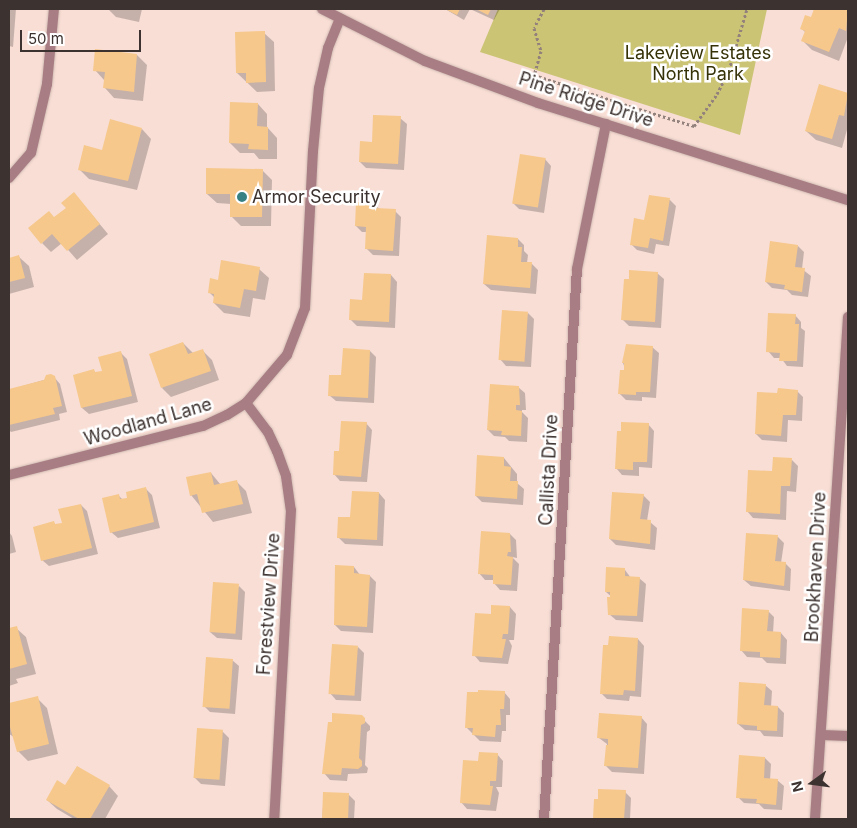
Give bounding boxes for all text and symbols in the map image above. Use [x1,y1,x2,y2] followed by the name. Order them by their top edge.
[22,20,144,52] scale bar
[28,29,64,48] text: 50 m
[625,43,771,86] park label: Lakeview Estates North Park
[516,68,656,132] street label: Pine Ridge Drive
[252,186,381,208] place label: Armor Security
[236,191,248,203] marker: Armor Security
[82,393,214,451] street label: Woodland Lane
[535,414,563,526] street label: Callista Drive
[801,491,831,643] street label: Brookhaven Drive
[253,532,285,676] street label: Forestview Drive
[787,758,837,808] north arrow
[787,780,807,794] text: N

